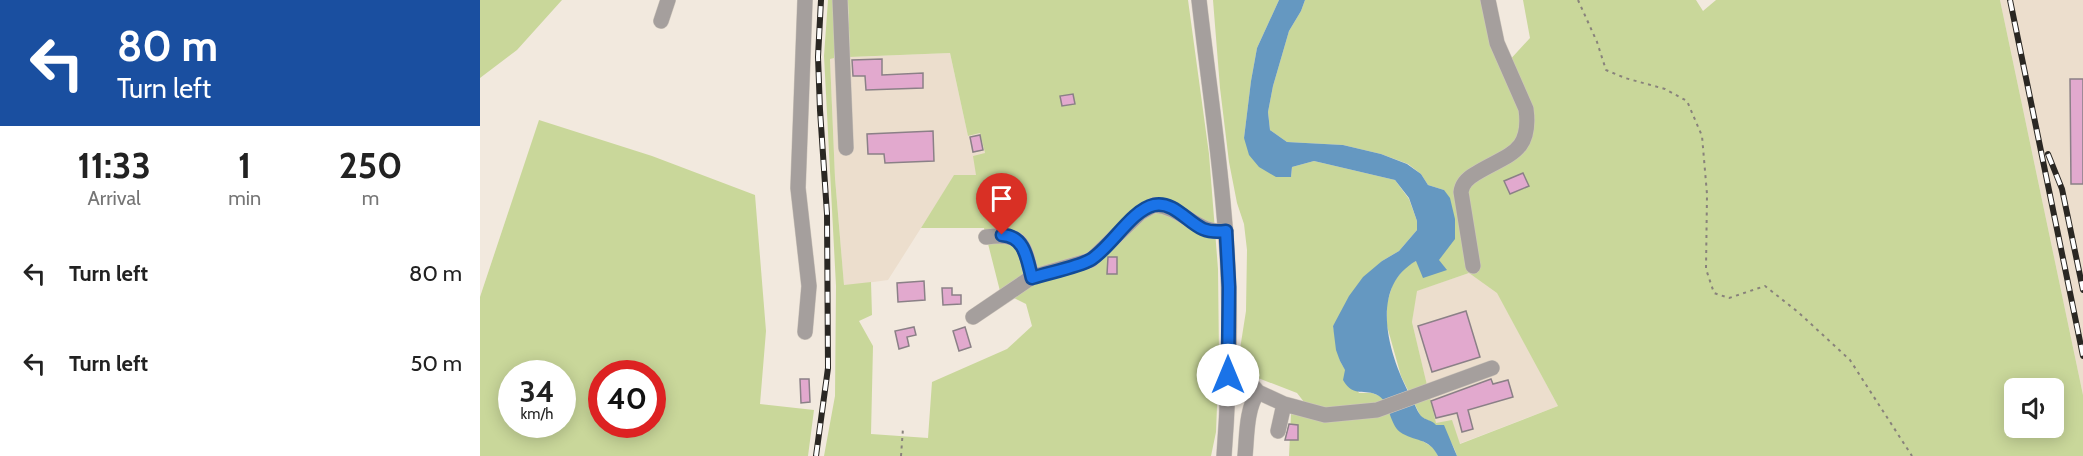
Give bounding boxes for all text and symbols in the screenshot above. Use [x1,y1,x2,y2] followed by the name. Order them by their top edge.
[117,20,218,72] text: 80 m
[18,24,96,102] icon: left
[117,72,211,105] text: Turn left
[77,143,151,187] text: 11:33
[238,143,251,187] text: 1
[339,143,403,187] text: 250
[976,173,1027,235] pin
[985,182,1018,215] icon: arrive
[88,186,141,210] text: Arrival
[228,186,261,210] text: min
[362,186,379,210] text: m
[18,257,51,290] icon: left
[69,260,148,287] text: Turn left
[409,260,462,287] text: 80 m
[1196,343,1260,407] position arrow
[18,347,51,380] icon: left
[69,350,148,377] text: Turn left
[410,350,462,377] text: 50 m
[588,360,666,438] speed limit sign: 40
[520,373,554,410] text: 34
[2004,378,2064,438] map controls
[2004,378,2064,438] button: sound
[521,405,553,423] text: km/h

